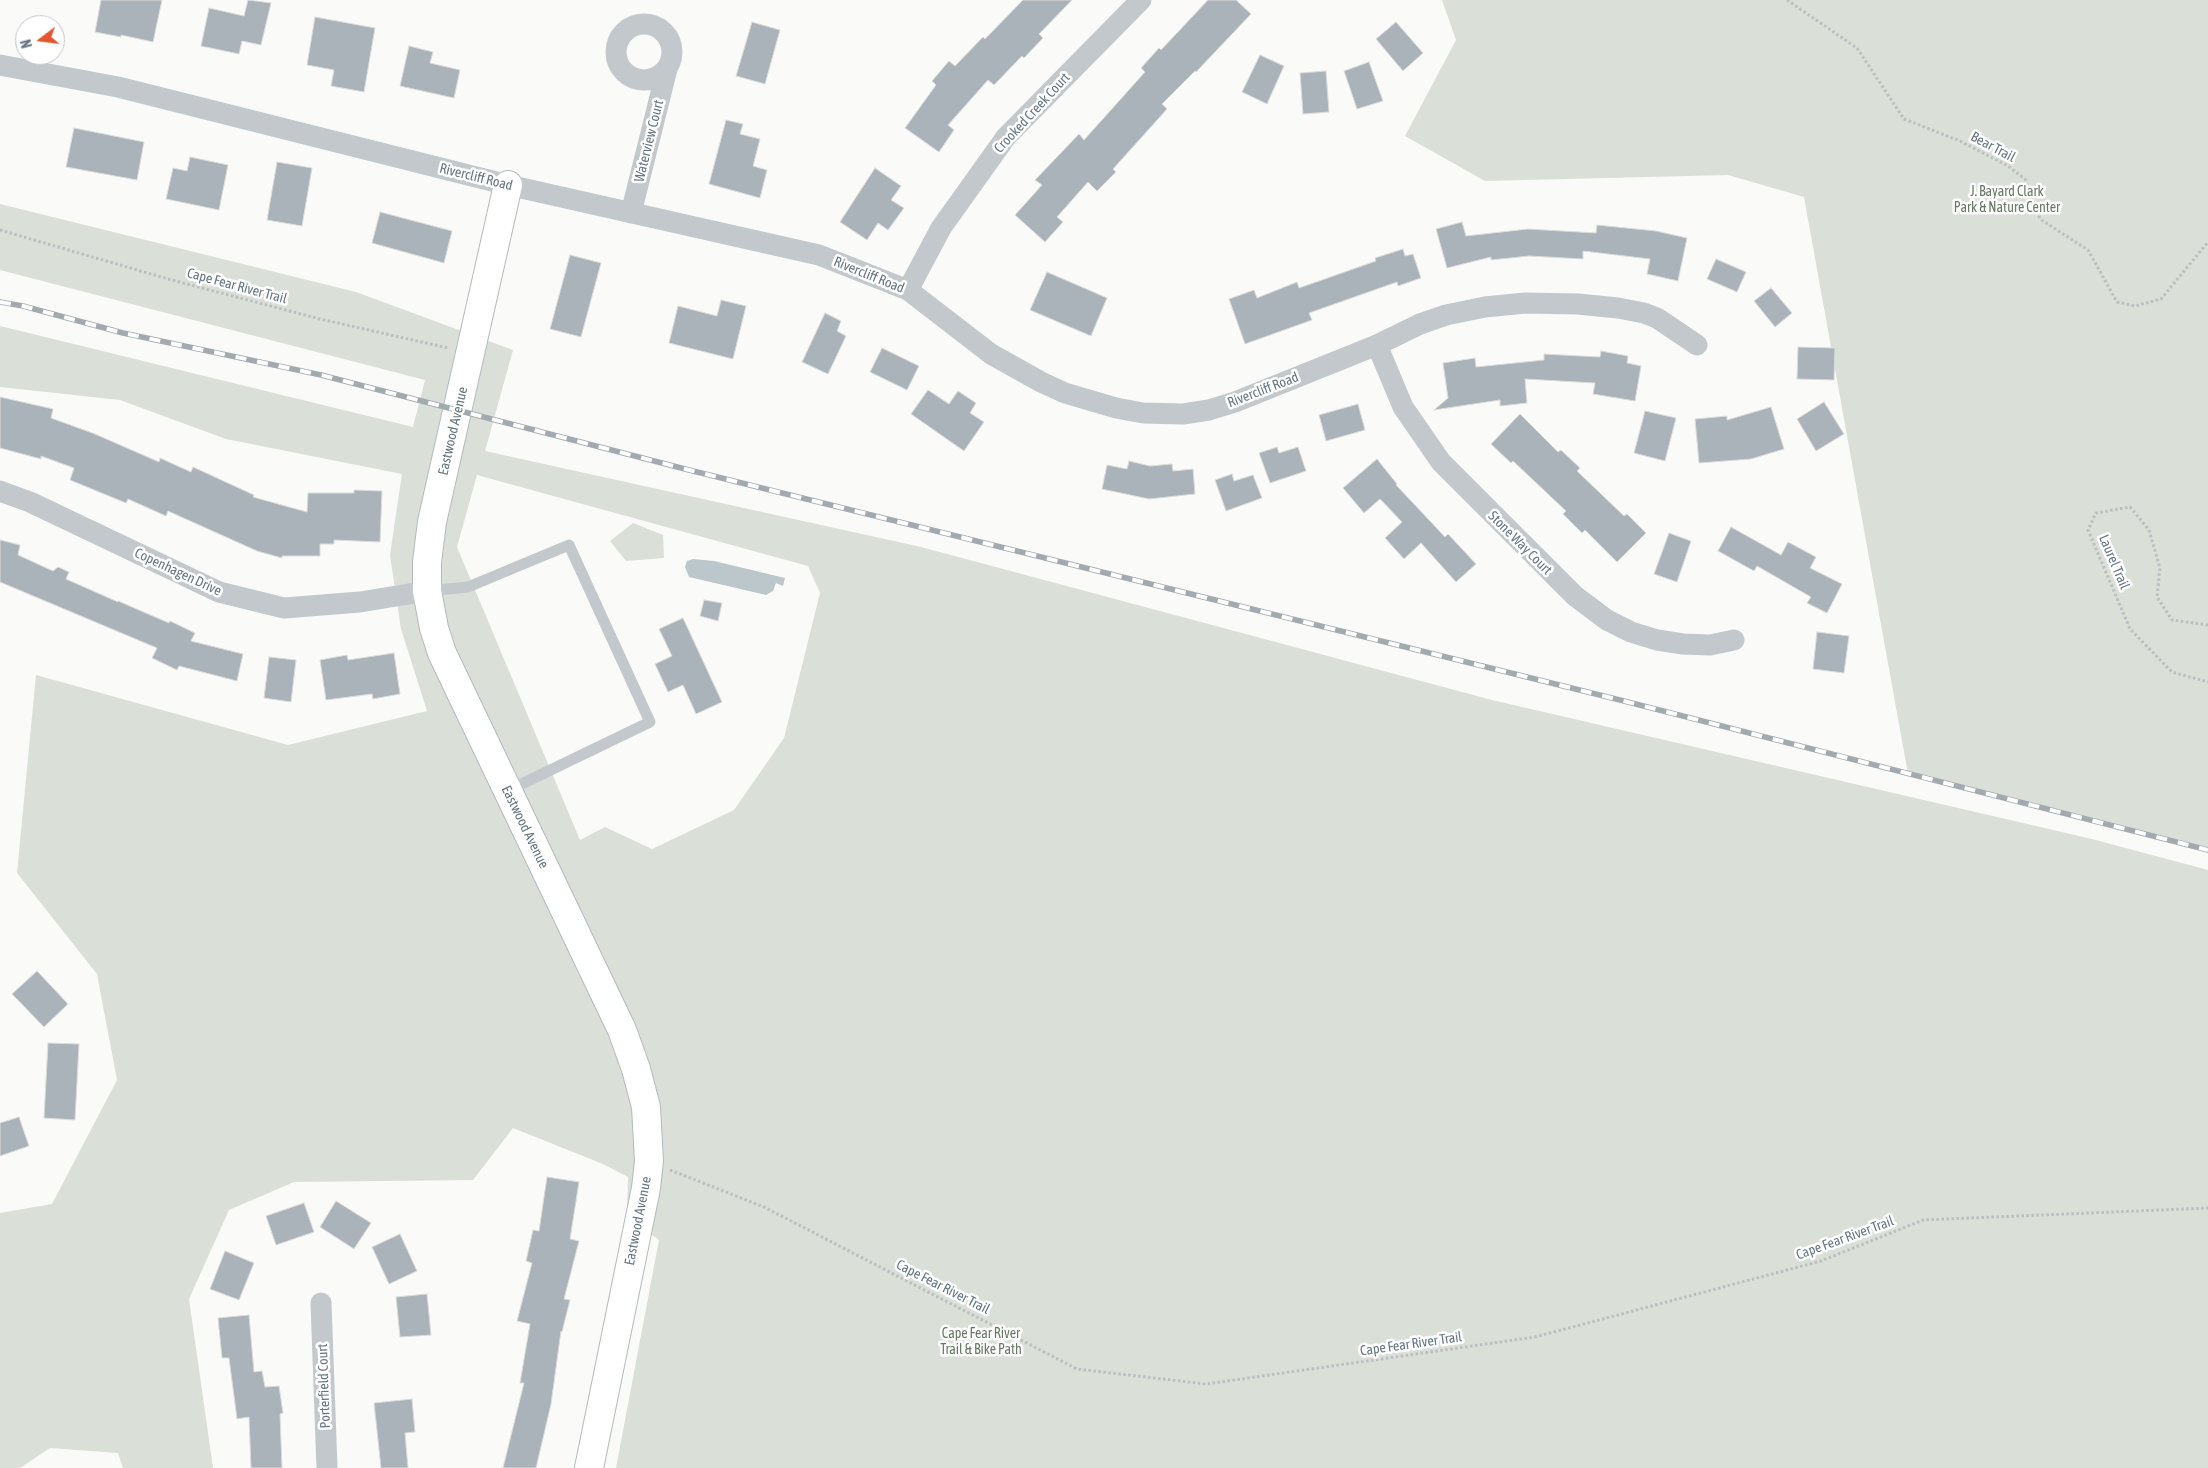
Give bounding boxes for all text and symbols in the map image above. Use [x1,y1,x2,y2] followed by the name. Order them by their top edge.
[15,15,65,65] north arrow
[18,38,35,50] text: N
[991,70,1073,156] street label: Crooked Creek Court
[631,98,667,184] street label: Waterview Court
[1968,128,2018,166] street label: Bear Trail
[438,160,514,194] street label: Rivercliff Road
[1954,184,2060,216] park label: J. Bayard Clark Park & Nature Center
[831,253,907,297] street label: Rivercliff Road
[185,265,289,307] street label: Cape Fear River Trail
[1225,369,1301,411] street label: Rivercliff Road
[435,385,471,477] street label: Eastwood Avenue
[1485,508,1555,578] street label: Stone Way Court
[2095,532,2133,592] street label: Laurel Trail
[132,545,224,599] street label: Copenhagen Drive
[498,783,552,871] street label: Eastwood Avenue
[621,1175,655,1267] street label: Eastwood Avenue
[1794,1213,1896,1263] street label: Cape Fear River Trail
[893,1256,993,1318] street label: Cape Fear River Trail
[940,1326,1022,1358] park label: Cape Fear River Trail & Bike Path
[1359,1329,1463,1359] street label: Cape Fear River Trail
[314,1343,334,1429] street label: Porterfield Court

